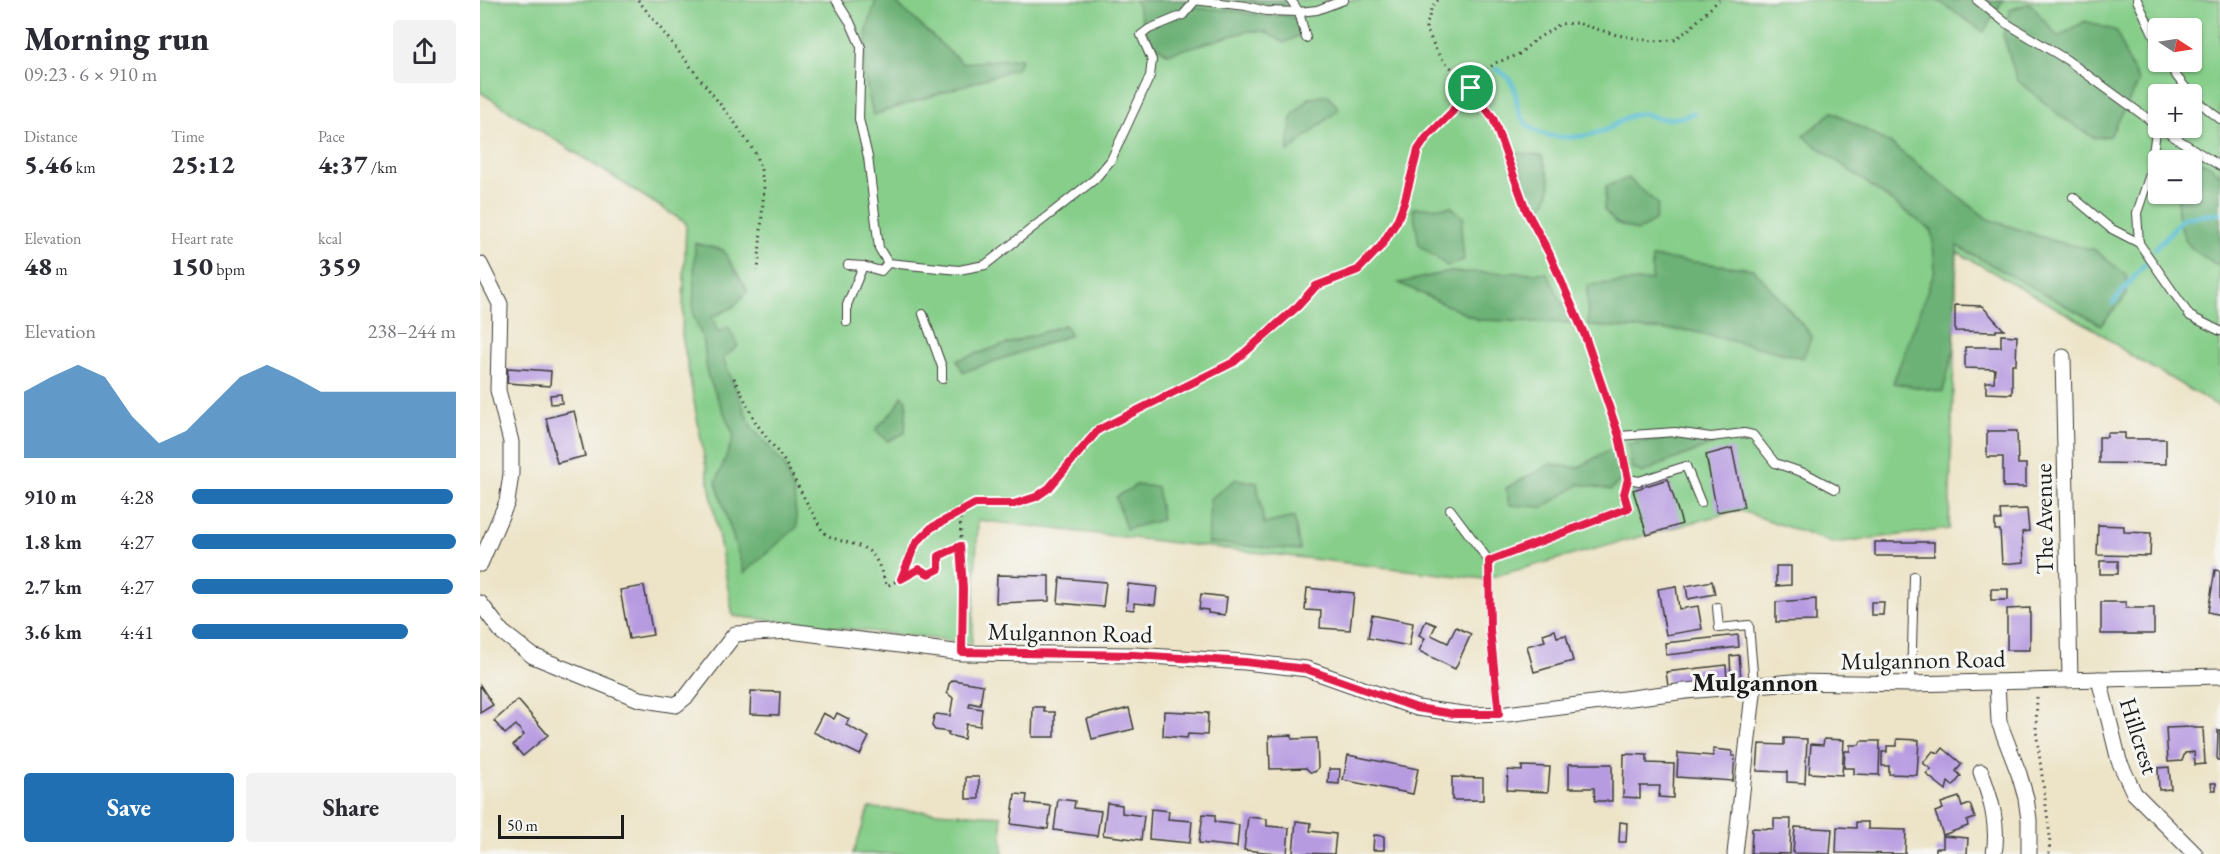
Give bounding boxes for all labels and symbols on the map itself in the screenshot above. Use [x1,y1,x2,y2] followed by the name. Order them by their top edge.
[2148,18,2202,72] north arrow
[1445,62,1496,113] pin
[2027,463,2060,575] street label: The Avenue
[987,616,1154,649] street label: Mulgannon Road
[1840,643,2007,676] street label: Mulgannon Road
[1692,665,1819,699] district label: Mulgannon
[2113,694,2167,779] street label: Hillcrest
[498,812,624,840] scale bar

